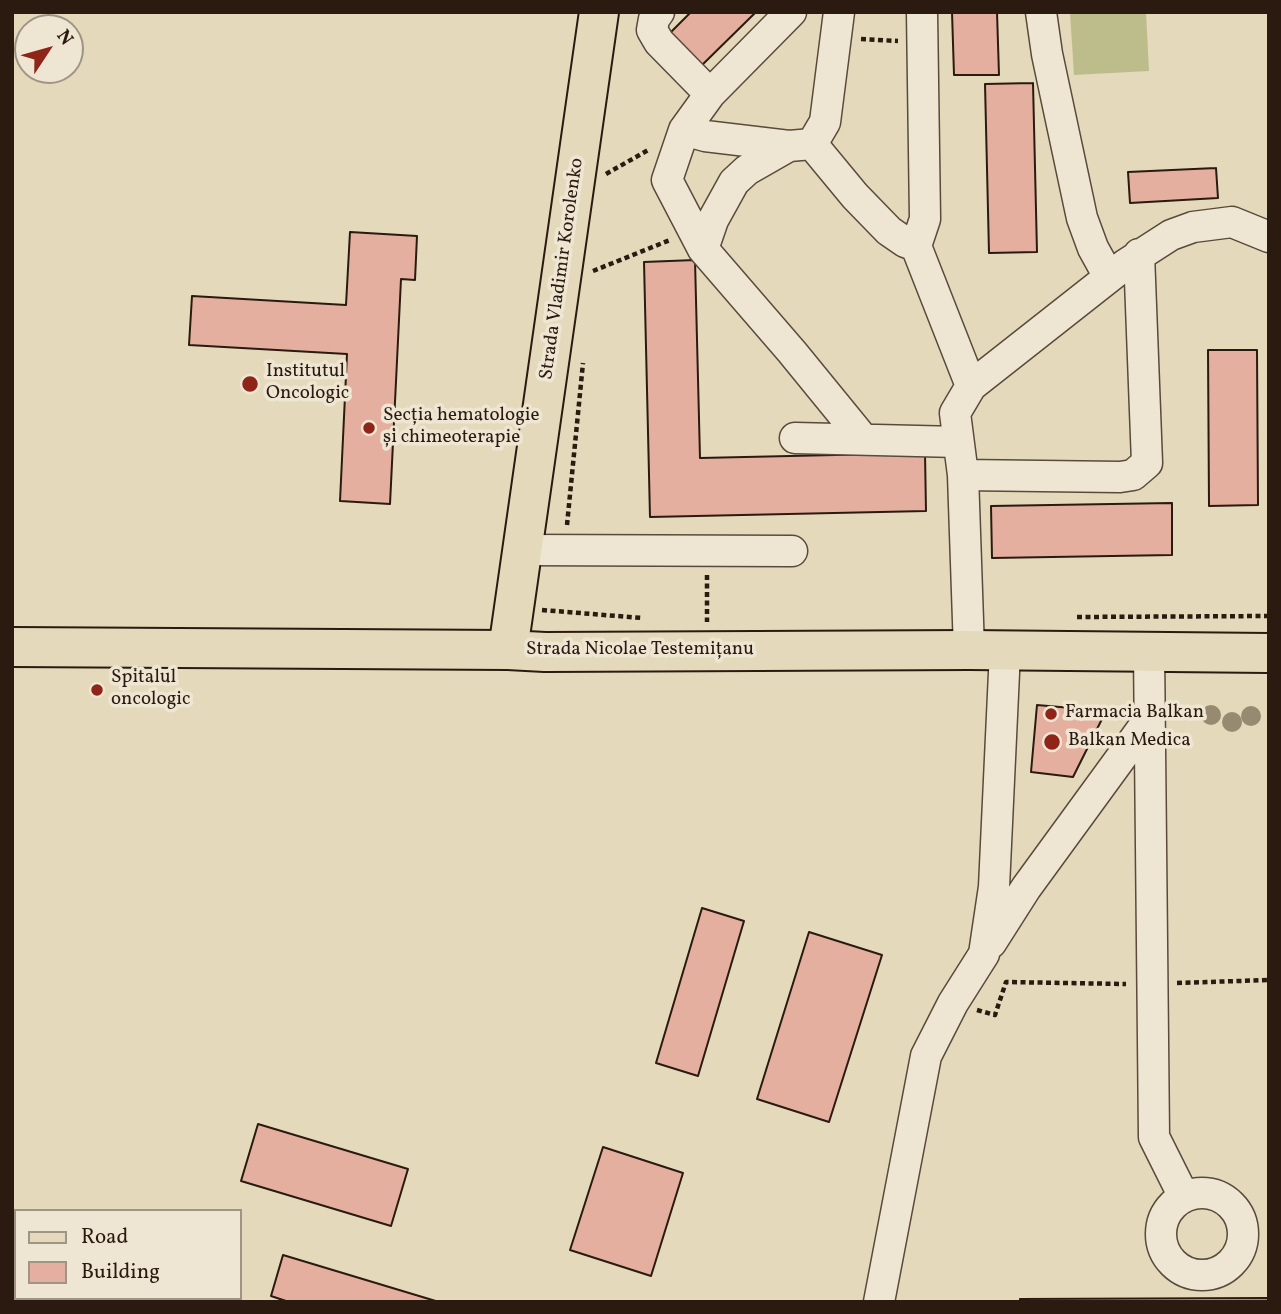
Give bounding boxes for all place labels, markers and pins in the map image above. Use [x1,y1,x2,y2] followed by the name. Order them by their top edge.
[266,362,349,406] place label: Institutul Oncologic
[240,374,260,394] marker: Institutul Oncologic
[383,406,540,450] place label: Secția hematologie și chimeoterapie
[361,420,377,436] marker: Secția hematologie și chimeoterapie
[111,668,191,712] place label: Spitalul oncologic
[89,682,105,698] marker: Spitalul oncologic
[1065,703,1204,725] place label: Farmacia Balkan
[1043,706,1059,722] marker: Farmacia Balkan
[1068,731,1191,753] place label: Balkan Medica
[1042,732,1062,752] marker: Balkan Medica

